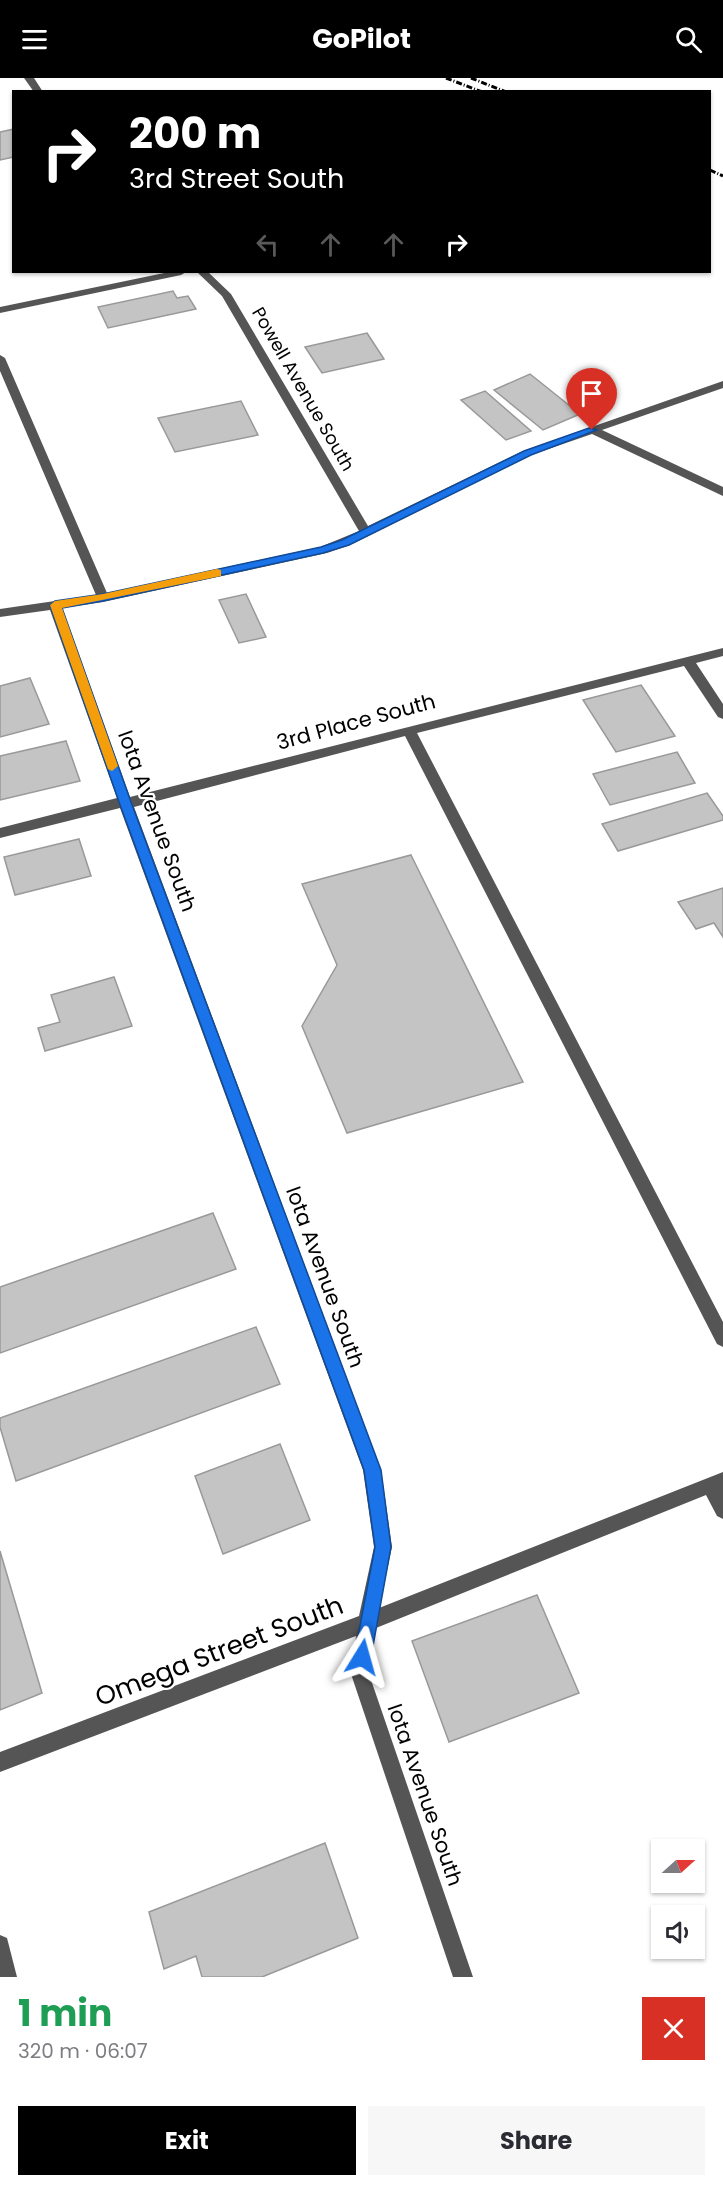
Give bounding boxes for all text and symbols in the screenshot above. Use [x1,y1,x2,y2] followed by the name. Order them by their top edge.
[312,20,411,57] text: GoPilot
[18,23,51,56] icon: menu
[672,23,705,56] icon: search
[129,104,261,163] text: 200 m
[30,114,108,192] icon: right
[129,160,344,197] text: 3rd Street South
[251,228,284,261] icon: left
[314,228,347,261] icon: ahead
[377,228,410,261] icon: ahead
[440,228,473,261] icon: right
[246,302,361,475] street label: Powell Avenue South
[566,368,617,430] pin
[575,377,608,410] icon: arrive
[273,686,438,757] street label: 3rd Place South
[111,726,204,915] street label: Iota Avenue South
[279,1182,372,1371] street label: Iota Avenue South
[90,1587,348,1715] street label: Omega Street South
[330,1625,394,1689] position arrow
[381,1700,470,1890] street label: Iota Avenue South
[651,1839,705,1893] north arrow
[651,1839,705,1959] map controls
[651,1905,705,1959] button: sound
[18,1988,112,2039] text: 1 min
[642,1997,705,2060] button: close
[18,2037,148,2065] text: 320 m · 06:07
[18,2106,356,2175] button: Exit
[368,2106,705,2175] button: Share

